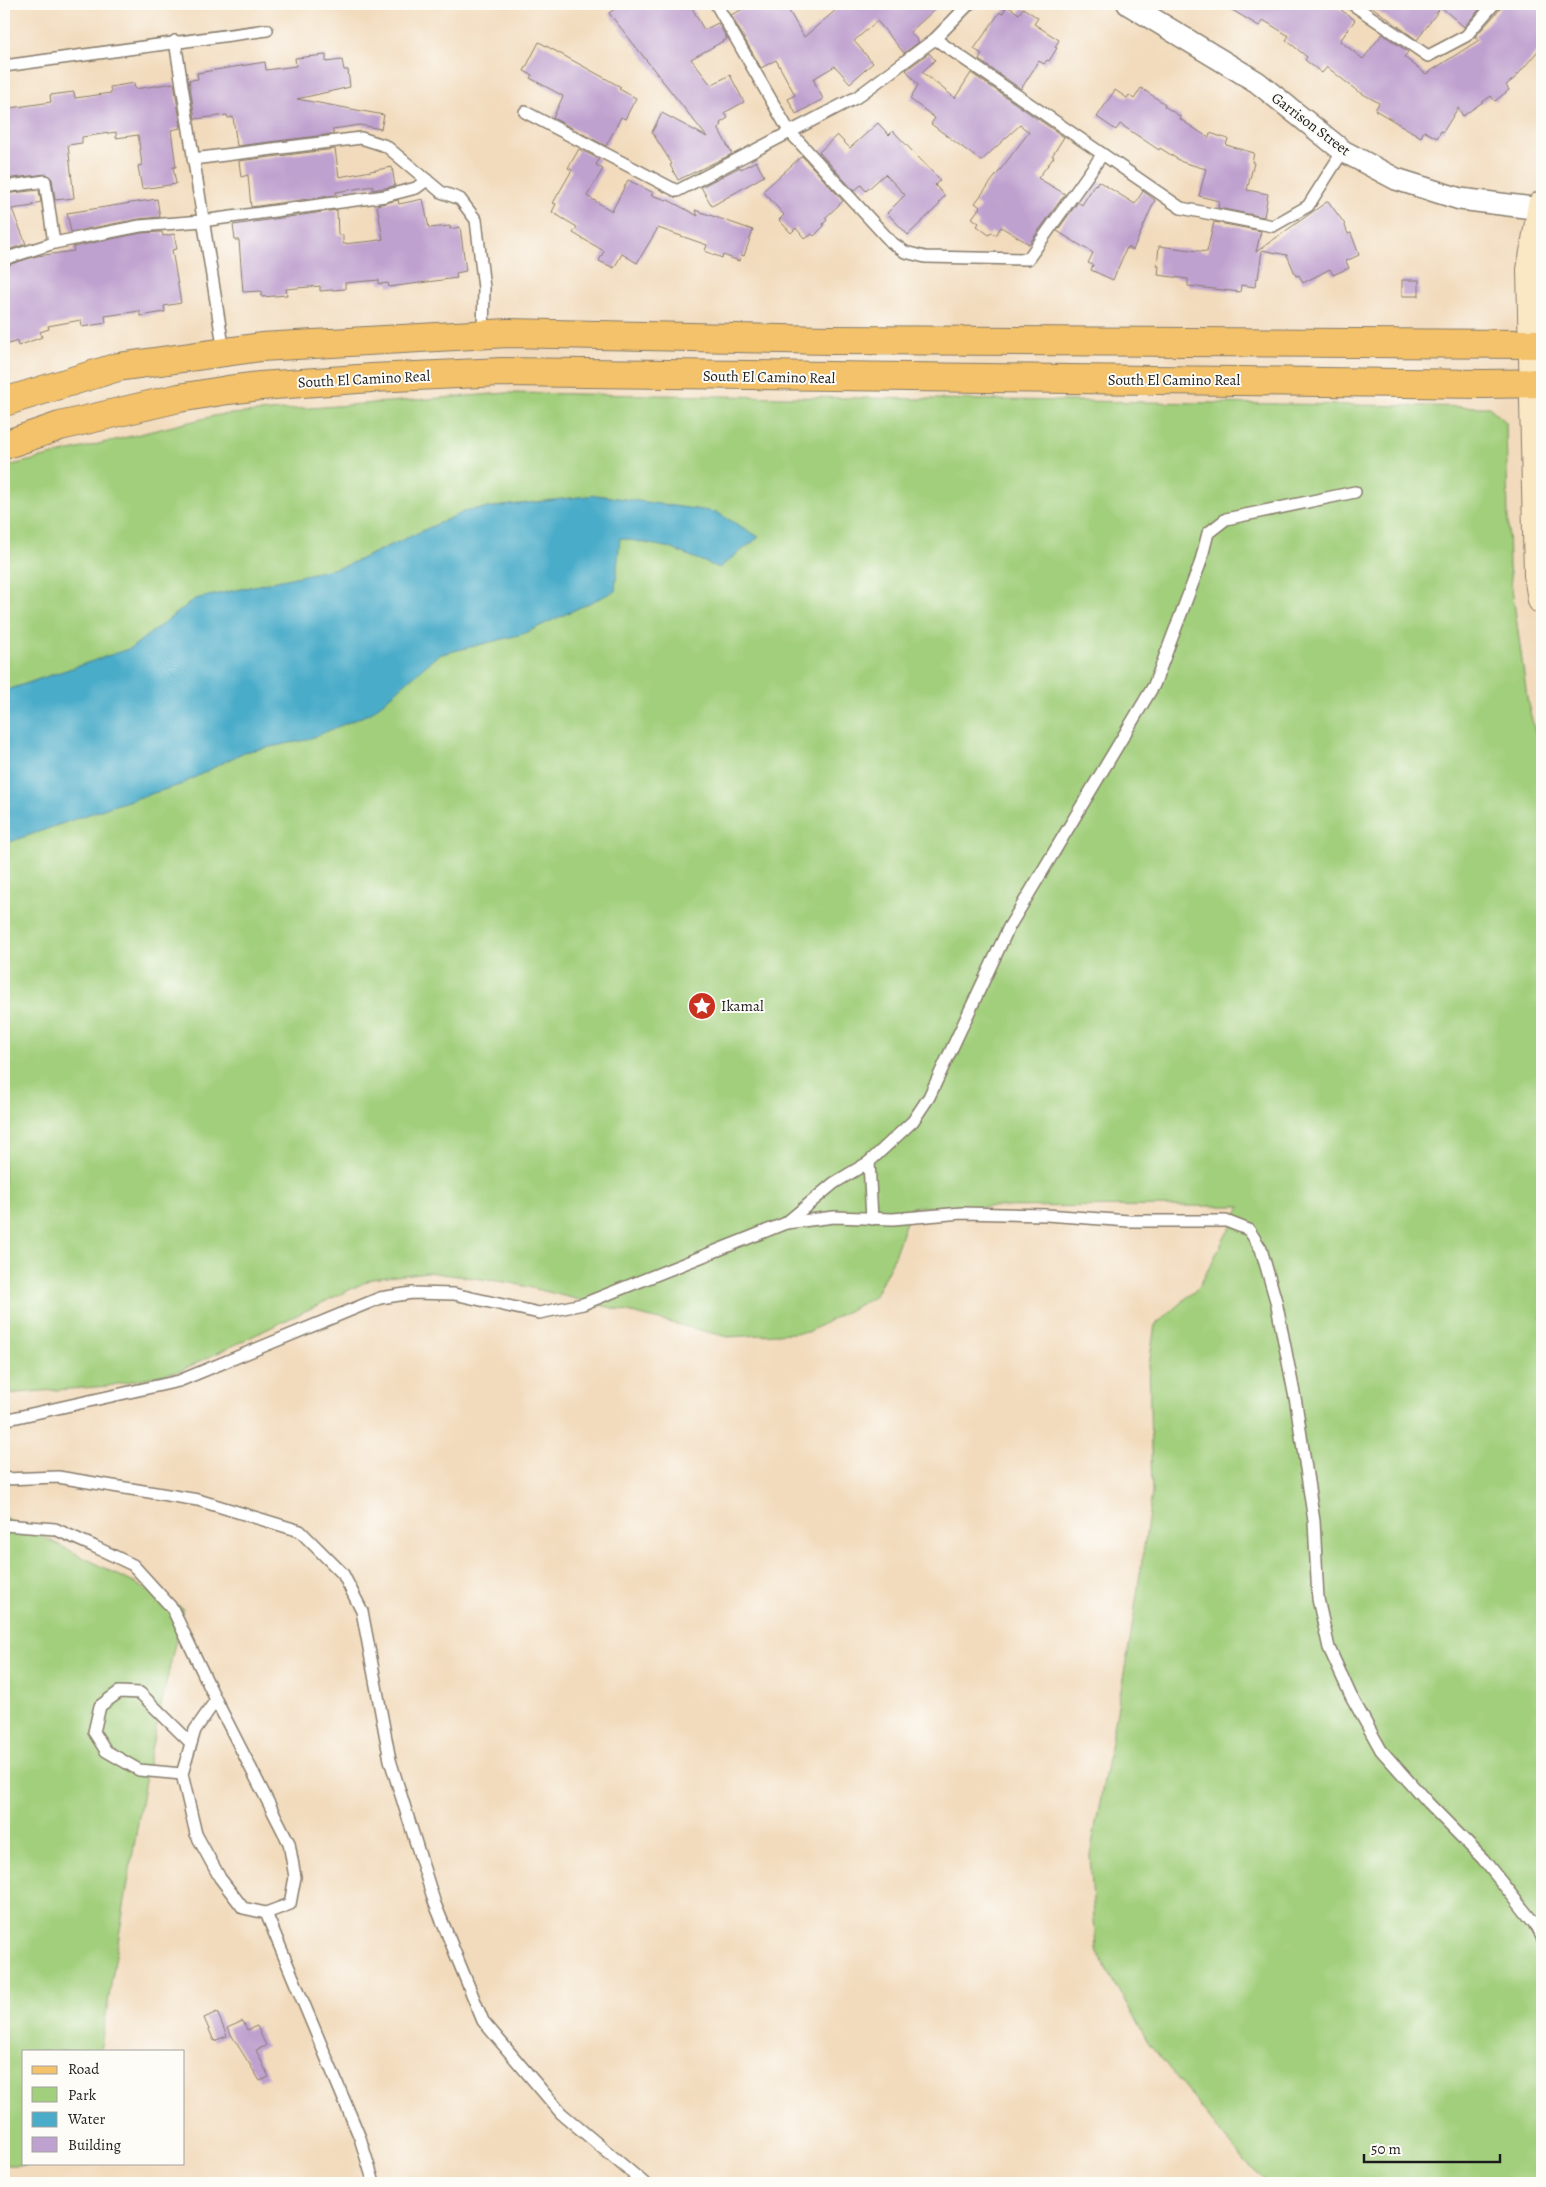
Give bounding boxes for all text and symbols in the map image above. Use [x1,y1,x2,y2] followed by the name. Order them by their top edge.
[1267,88,1355,160] street label: Garrison Street
[297,366,431,392] street label: South El Camino Real
[703,366,836,388] street label: South El Camino Real
[1108,370,1241,390] street label: South El Camino Real
[687,991,717,1021] place icon: Ikamal
[721,996,764,1016] place label: Ikamal
[22,2050,185,2164] legend
[68,2059,100,2079] text: Road
[68,2085,97,2105] text: Park
[67,2109,105,2129] text: Water
[1364,2132,1500,2164] scale bar
[68,2135,121,2155] text: Building
[1371,2139,1401,2159] text: 50 m

